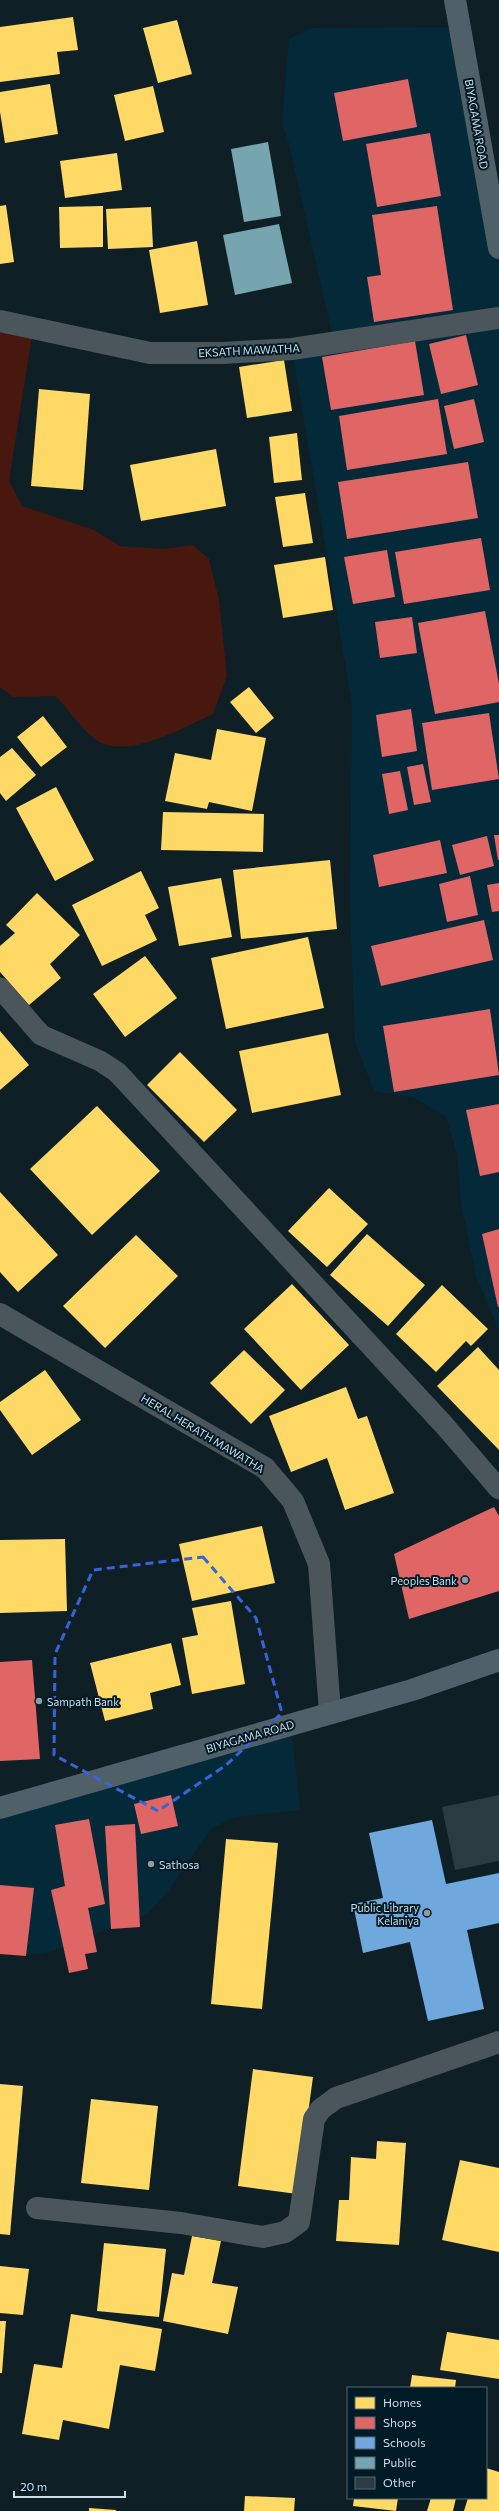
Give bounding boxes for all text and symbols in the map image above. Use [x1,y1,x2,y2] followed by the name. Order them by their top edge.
[463,78,491,170] street label: BIYAGAMA ROAD
[198,341,301,359] street label: EKSATH MAWATHA
[139,1391,267,1475] street label: HERAL HERATH MAWATHA
[391,1574,457,1587] place label: Peoples Bank
[460,1575,470,1585] marker: Peoples Bank
[47,1695,119,1708] place label: Sampath Bank
[34,1696,44,1706] marker: Sampath Bank
[204,1717,296,1755] street label: BIYAGAMA ROAD
[159,1858,199,1871] place label: Sathosa
[146,1859,156,1869] marker: Sathosa
[351,1901,419,1927] place label: Public Library Kelaniya
[422,1908,432,1918] marker: Public Library Kelaniya
[347,2387,487,2499] legend
[383,2395,421,2409] text: Homes
[383,2415,417,2429] text: Shops
[383,2435,426,2449] text: Schools
[383,2455,416,2469] text: Public
[14,2473,125,2499] scale bar
[383,2475,416,2489] text: Other
[20,2479,47,2493] text: 20 m

